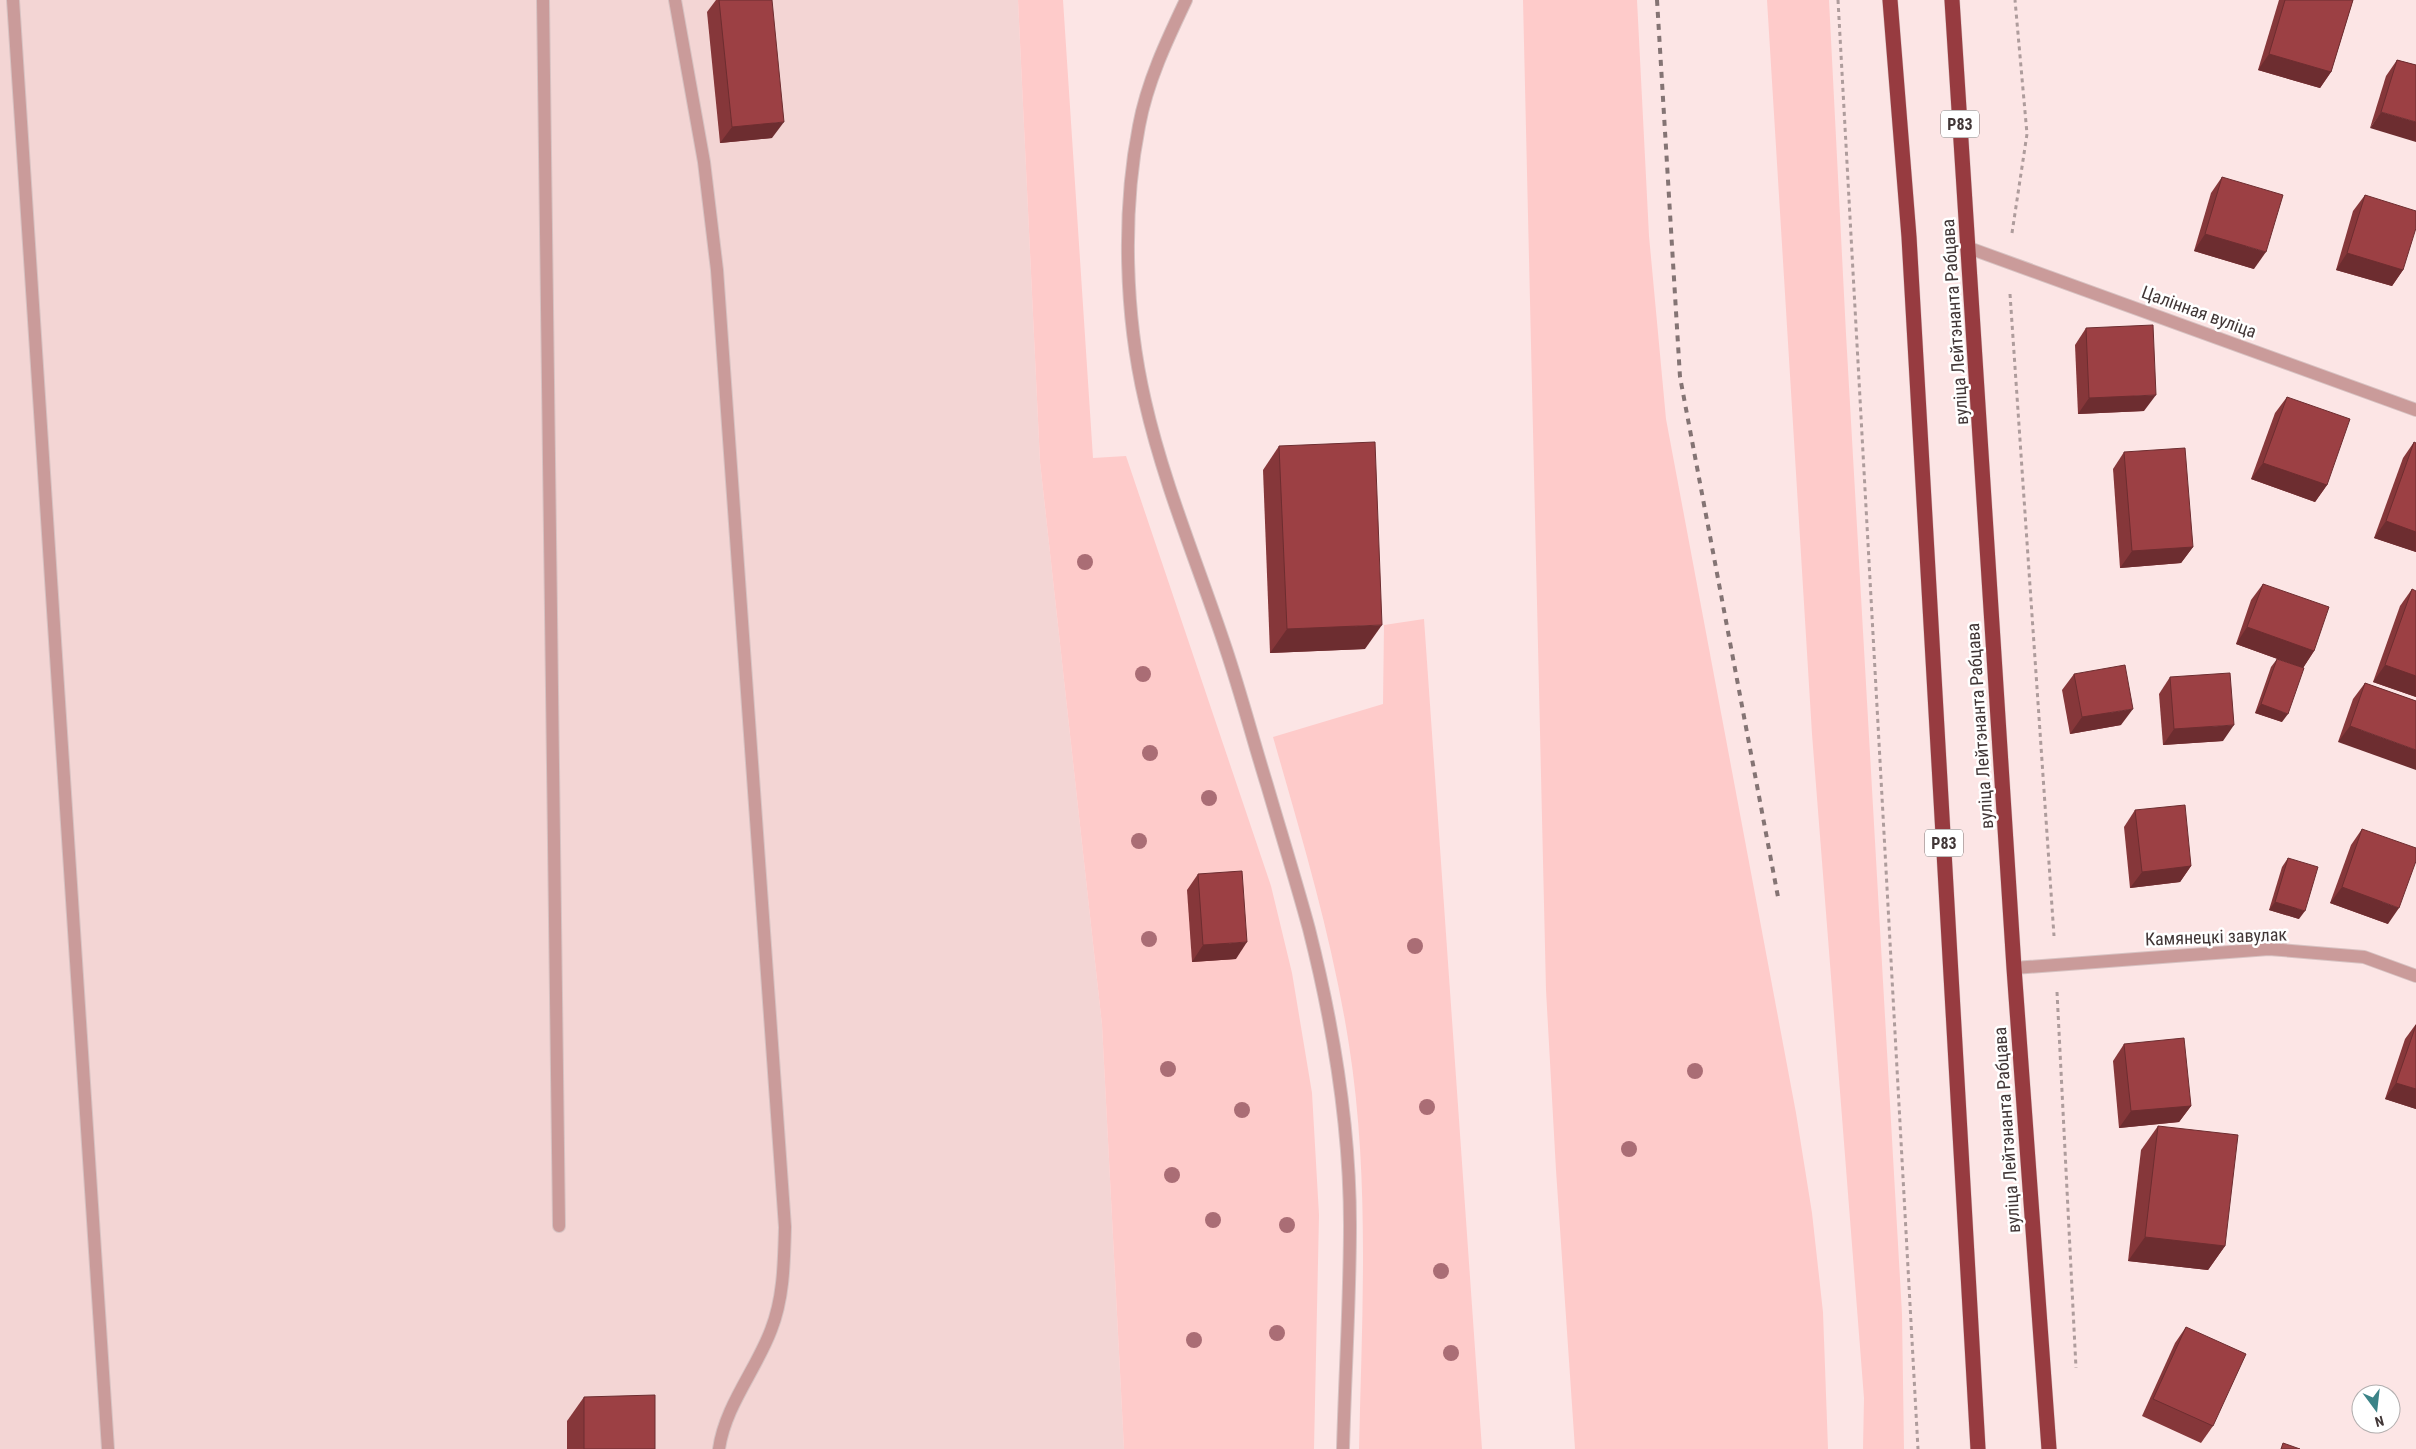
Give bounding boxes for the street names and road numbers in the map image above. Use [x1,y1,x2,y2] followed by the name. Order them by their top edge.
[1941,110,1979,138] road number: Р83
[1937,218,1972,426] street label: вуліца Лейтэнанта Рабцава
[2139,281,2259,342] street label: Цалінная вуліца
[1962,622,1997,830] street label: вуліца Лейтэнанта Рабцава
[1925,830,1963,856] road number: Р83
[2145,924,2288,949] street label: Камянецкі завулак
[1989,1026,2024,1234] street label: вуліца Лейтэнанта Рабцава

